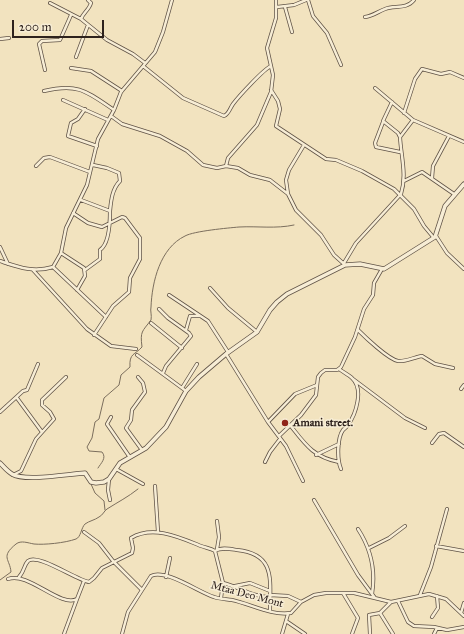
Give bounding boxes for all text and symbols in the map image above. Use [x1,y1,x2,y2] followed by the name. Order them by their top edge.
[14,12,106,38] scale bar
[19,20,52,34] text: 200 m
[293,416,353,430] place label: Amani street.
[280,418,290,428] marker: Amani street.
[209,579,285,611] street label: Mtaa Deo Mont

